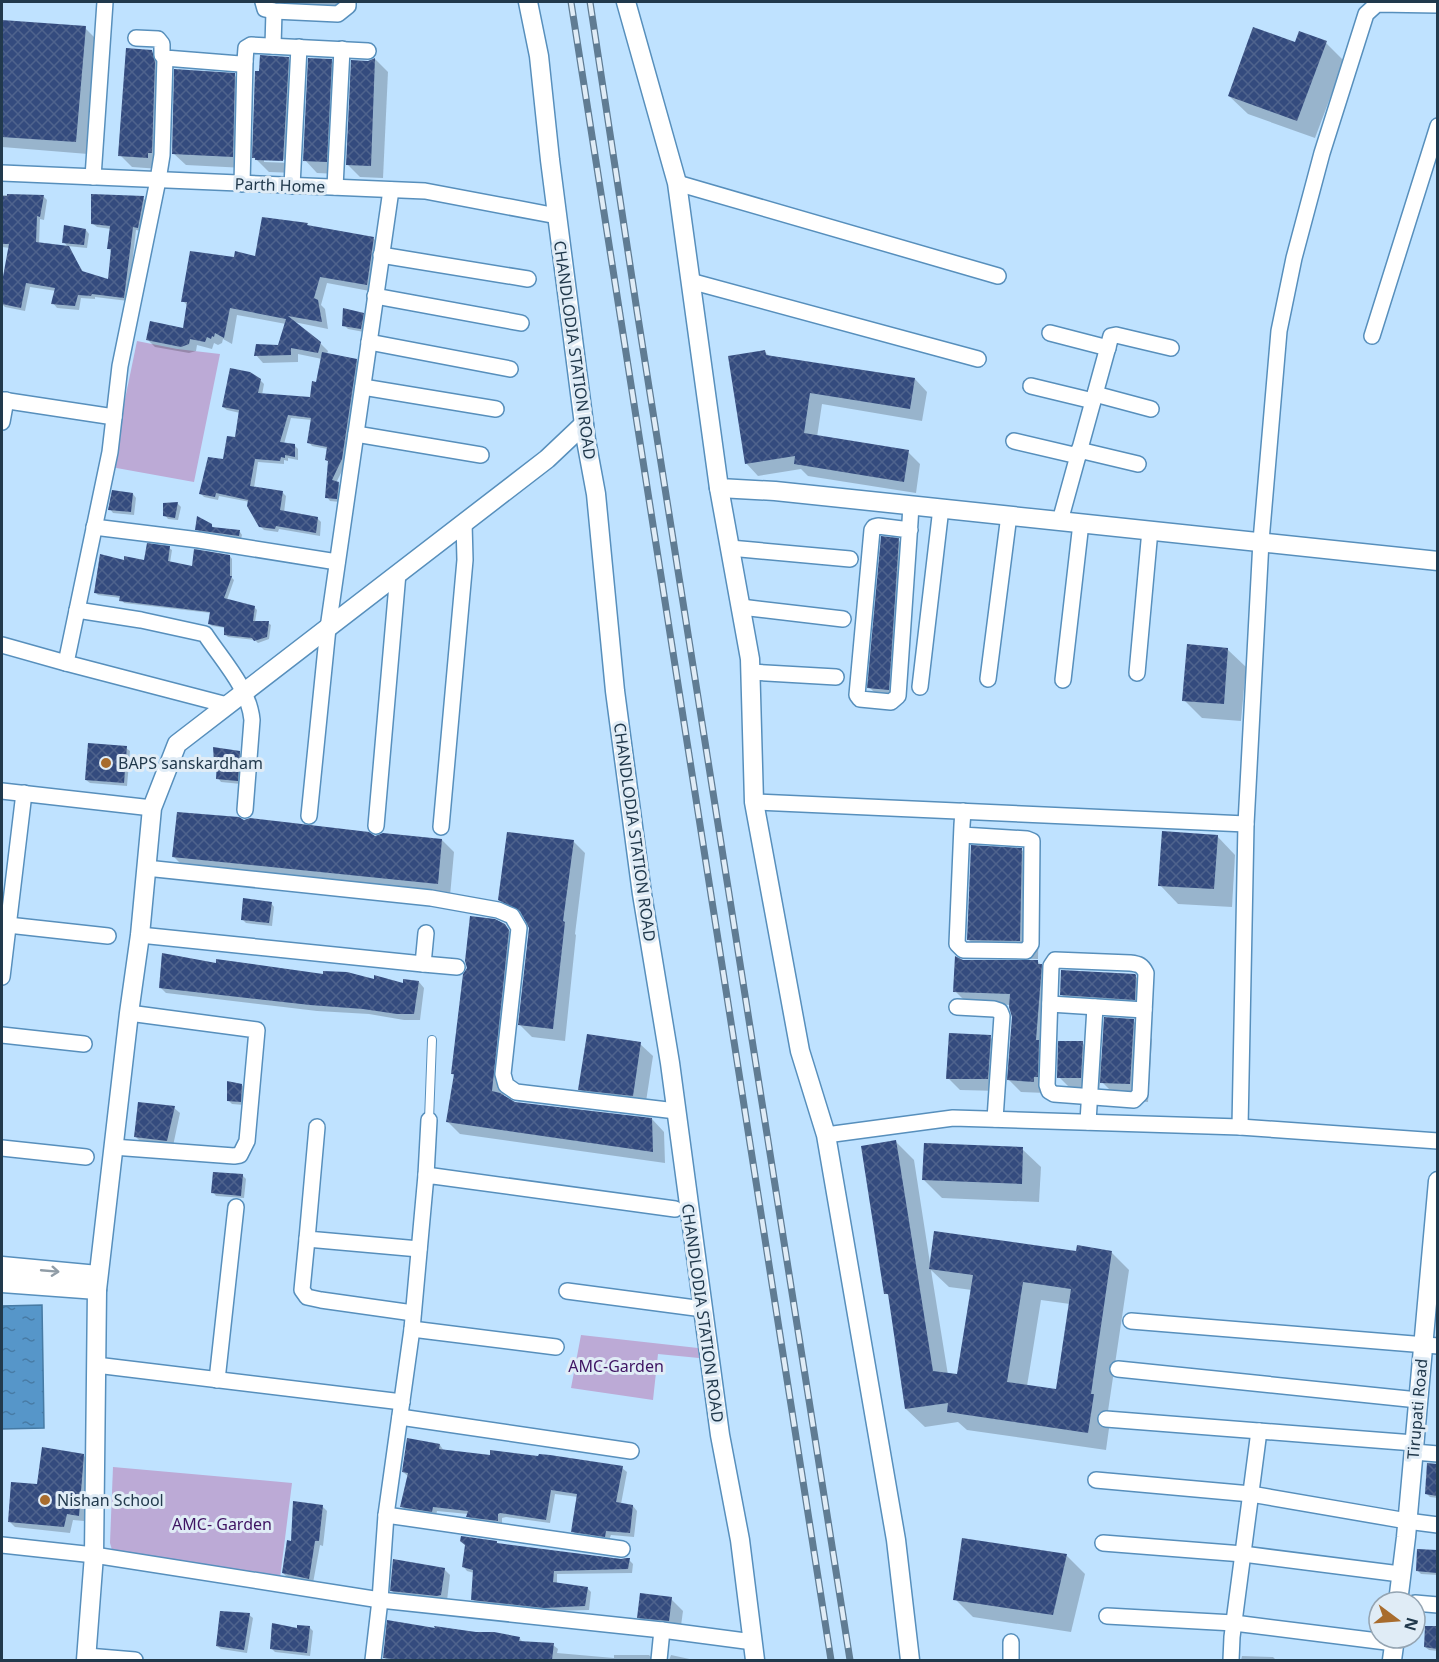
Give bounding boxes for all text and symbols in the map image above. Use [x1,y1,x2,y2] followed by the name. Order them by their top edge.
[234,172,326,198] street label: Parth Home
[549,239,601,461] street label: CHANDLODIA STATION ROAD
[609,721,661,943] street label: CHANDLODIA STATION ROAD
[118,752,263,774] place label: BAPS sanskardham
[99,756,113,770] marker: BAPS sanskardham
[677,1202,729,1424] street label: CHANDLODIA STATION ROAD
[39,1266,59,1277] one-way arrow
[568,1355,664,1377] park label: AMC-Garden
[1402,1358,1432,1460] street label: Tirupati Road
[57,1489,164,1511] place label: Nishan School
[38,1493,52,1507] marker: Nishan School
[172,1513,272,1535] park label: AMC- Garden
[1367,1590,1427,1650] north arrow
[1399,1615,1424,1633] text: N

